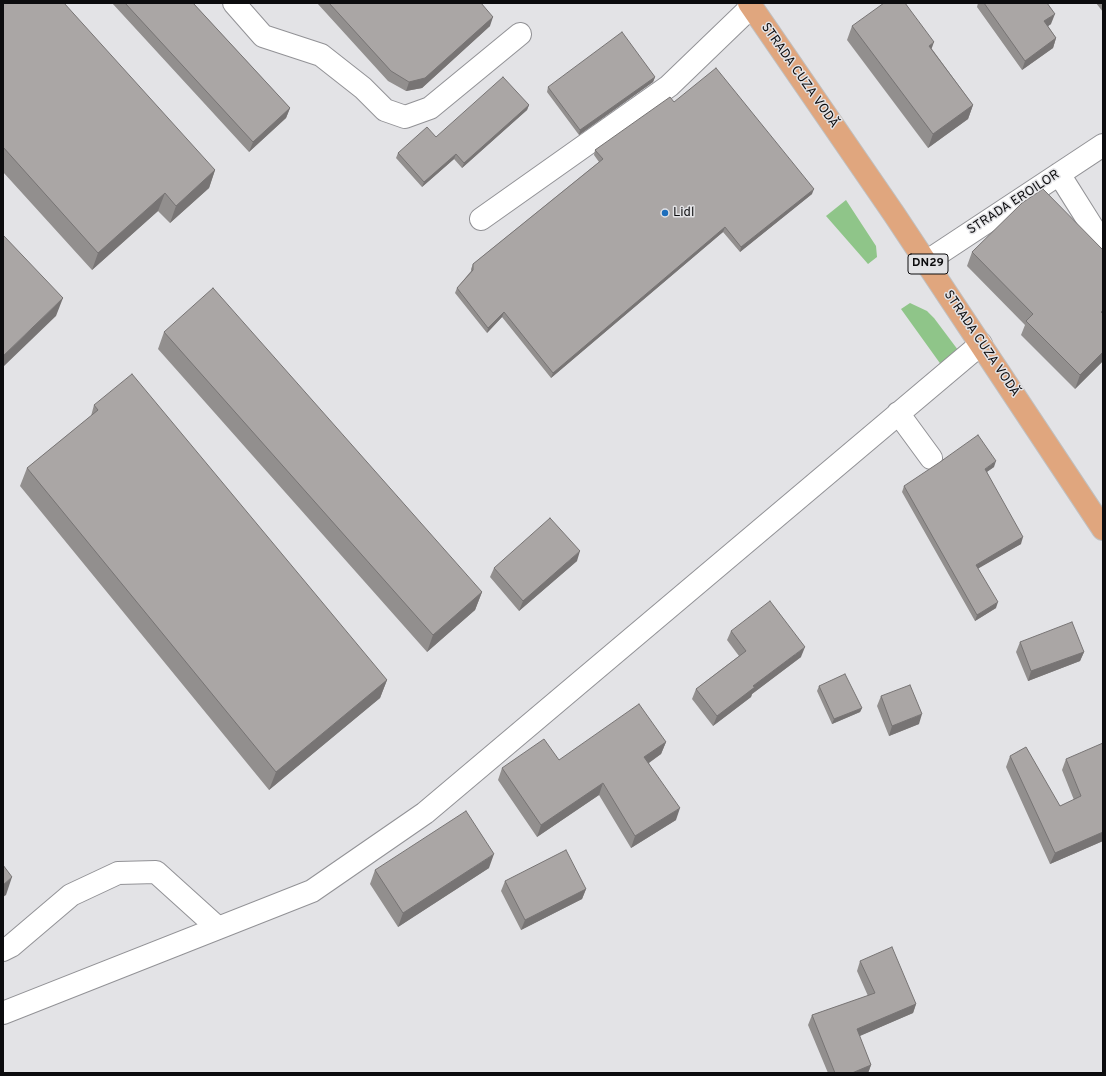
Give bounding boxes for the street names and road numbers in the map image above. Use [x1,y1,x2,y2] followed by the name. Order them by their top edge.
[757,20,841,132] street label: STRADA CUZA VODĂ
[965,167,1063,239] street label: STRADA EROILOR
[908,254,948,274] road number: DN29
[940,288,1022,400] street label: STRADA CUZA VODĂ

